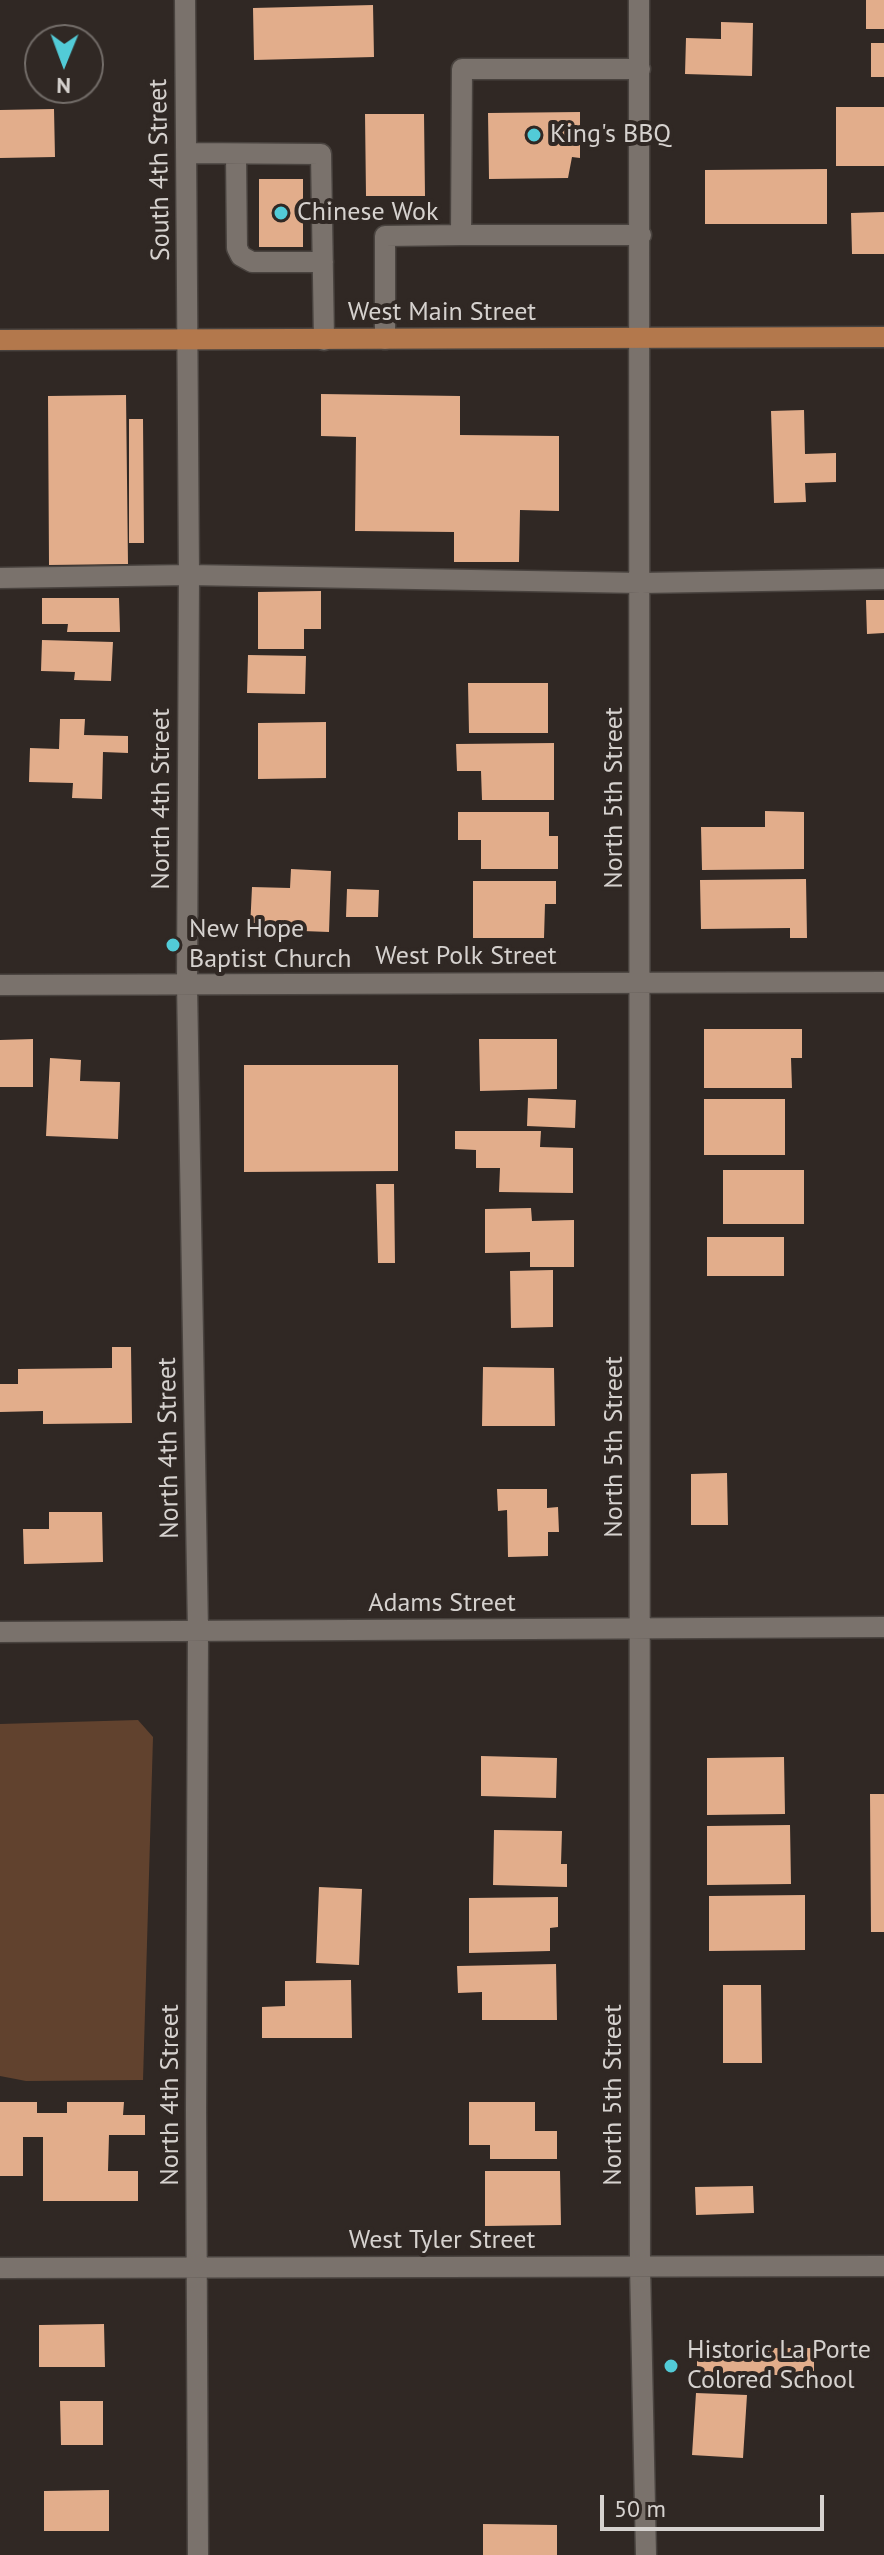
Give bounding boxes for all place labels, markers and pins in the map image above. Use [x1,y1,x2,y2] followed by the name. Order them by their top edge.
[550,119,671,151] place label: King's BBQ
[525,126,543,144] marker: King's BBQ
[297,197,438,229] place label: Chinese Wok
[272,204,290,222] marker: Chinese Wok
[189,914,351,976] place label: New Hope Baptist Church
[164,936,182,954] marker: New Hope Baptist Church
[687,2335,871,2396] place label: Historic La Porte Colored School
[662,2357,680,2375] marker: Historic La Porte Colored School

